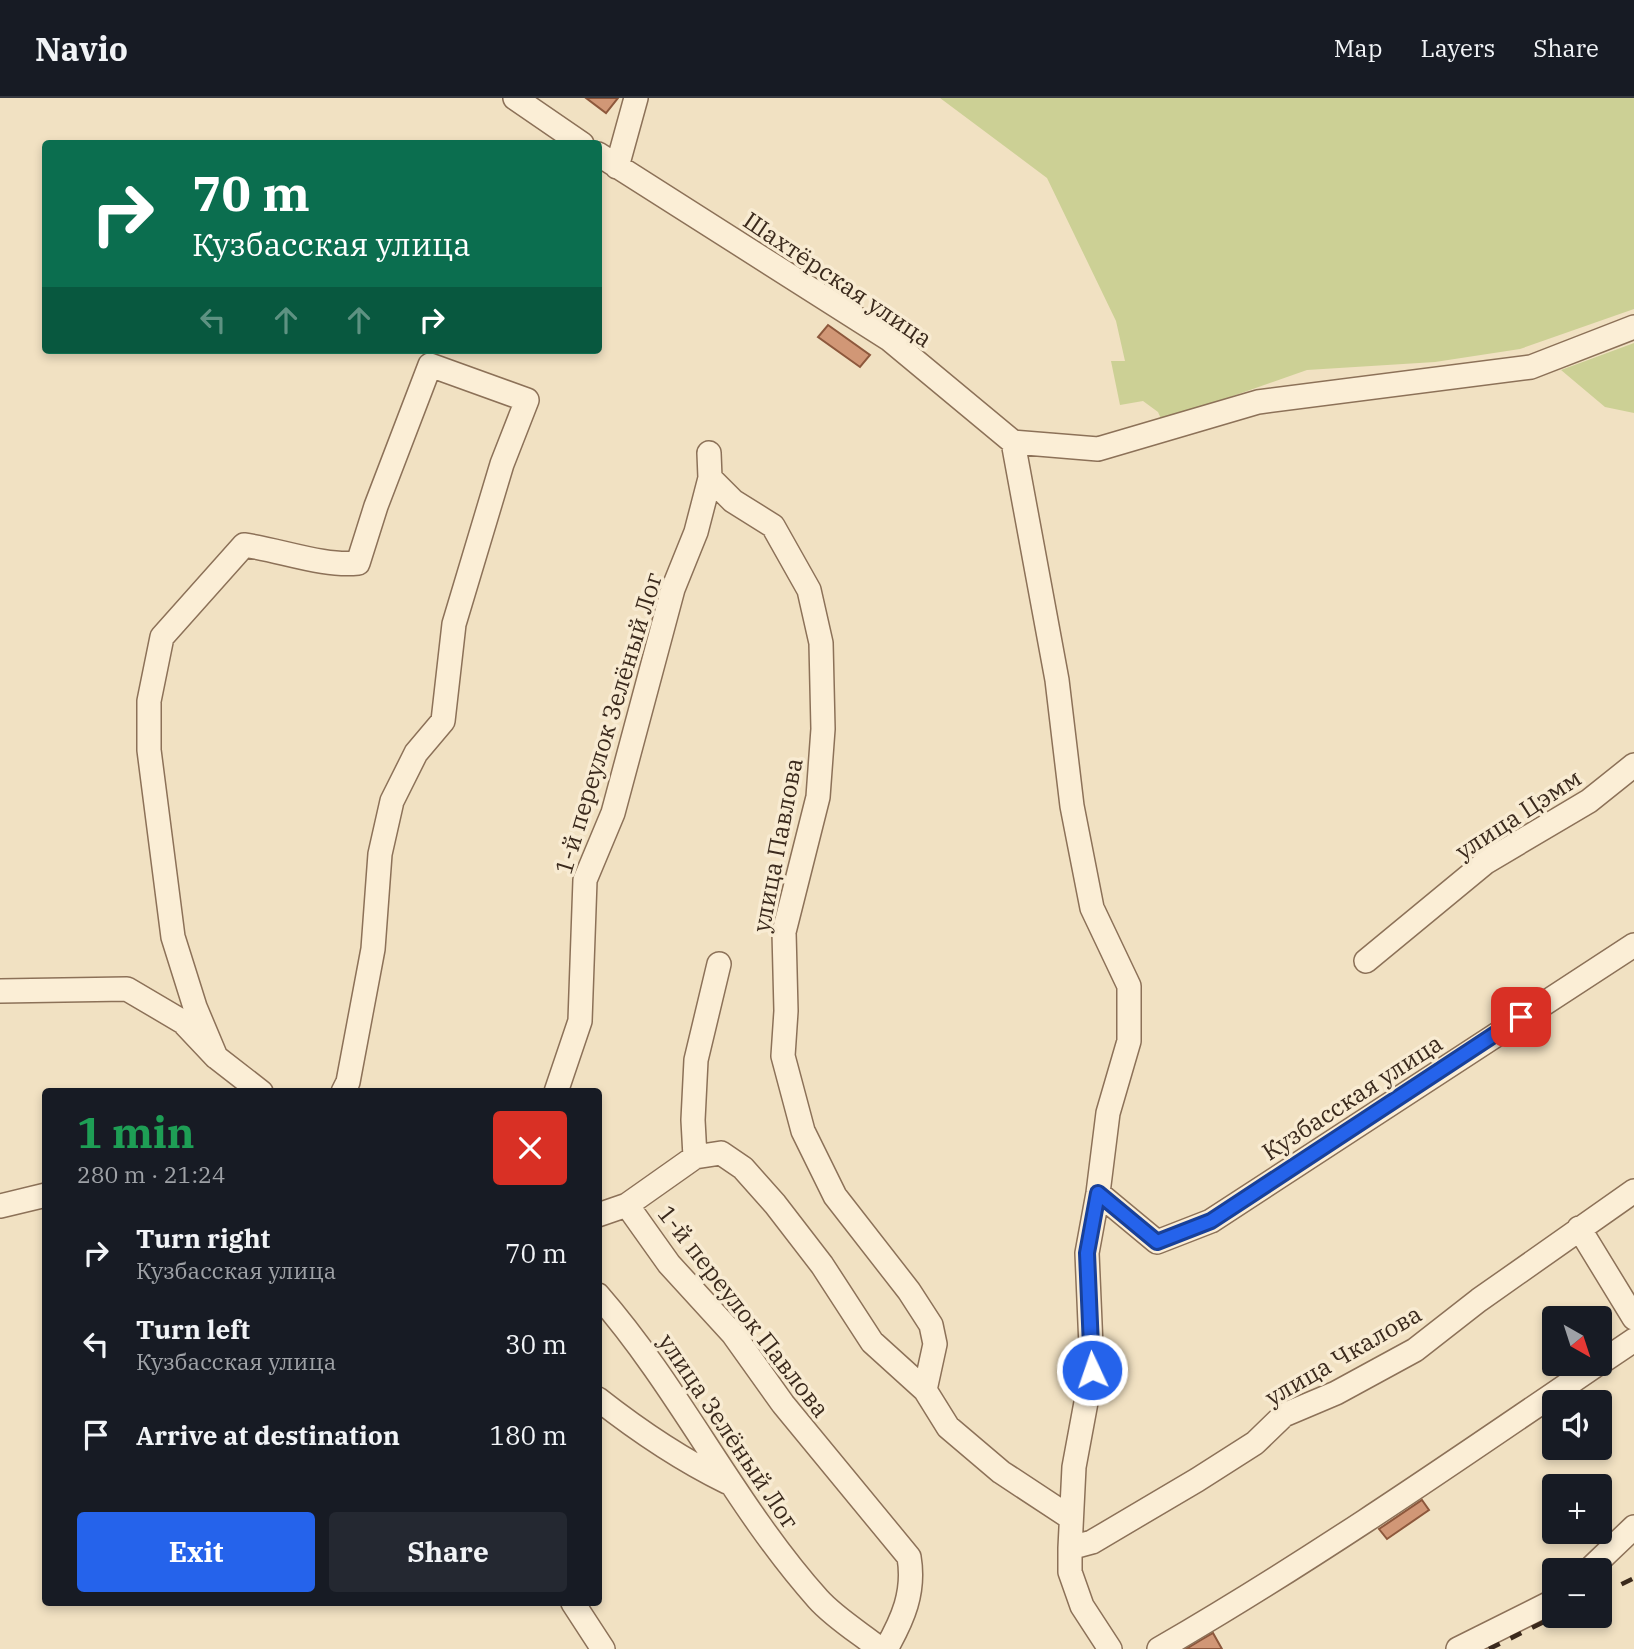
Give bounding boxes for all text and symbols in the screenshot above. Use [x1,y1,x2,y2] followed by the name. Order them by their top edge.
[35,27,128,70] text: Navio
[1334,32,1382,64] text: Map
[1420,32,1495,64] text: Layers
[1533,32,1599,64] text: Share
[192,161,310,224] text: 70 m
[77,168,168,259] icon: right
[737,204,939,354] street label: Шахтёрская улица
[192,223,471,265] text: Кузбасская улица
[194,301,232,339] icon: left
[267,301,305,339] icon: ahead
[340,301,378,339] icon: ahead
[413,301,451,339] icon: right
[547,568,669,878] street label: 1-й переулок Зелёный Лог
[744,755,810,935] street label: улица Павлова
[1449,761,1587,867] street label: улица Цэмм
[1491,987,1551,1047] pin
[1502,998,1540,1036] icon: arrive
[1256,1027,1448,1167] street label: Кузбасская улица
[77,1105,195,1160] text: 1 min
[493,1111,567,1185] button: close
[77,1159,226,1189] text: 280 m · 21:24
[651,1198,837,1424] street label: 1-й переулок Павлова
[136,1221,270,1255] text: Turn right
[77,1234,115,1272] icon: right
[505,1236,567,1270] text: 70 m
[136,1255,336,1285] text: Кузбасская улица
[1259,1297,1427,1413] street label: улица Чкалова
[1542,1306,1612,1376] north arrow
[1542,1306,1612,1628] map controls
[136,1312,250,1346] text: Turn left
[77,1325,115,1363] icon: left
[505,1327,567,1361] text: 30 m
[652,1327,806,1535] street label: улица Зелёный Лог
[1055,1333,1129,1407] position arrow
[136,1346,336,1376] text: Кузбасская улица
[1542,1390,1612,1460] button: sound
[77,1416,115,1454] icon: arrive
[136,1418,400,1452] text: Arrive at destination
[489,1418,567,1452] text: 180 m
[1542,1474,1612,1544] button: +
[77,1512,315,1592] button: Exit
[329,1512,567,1592] button: Share
[1542,1558,1612,1628] button: −

